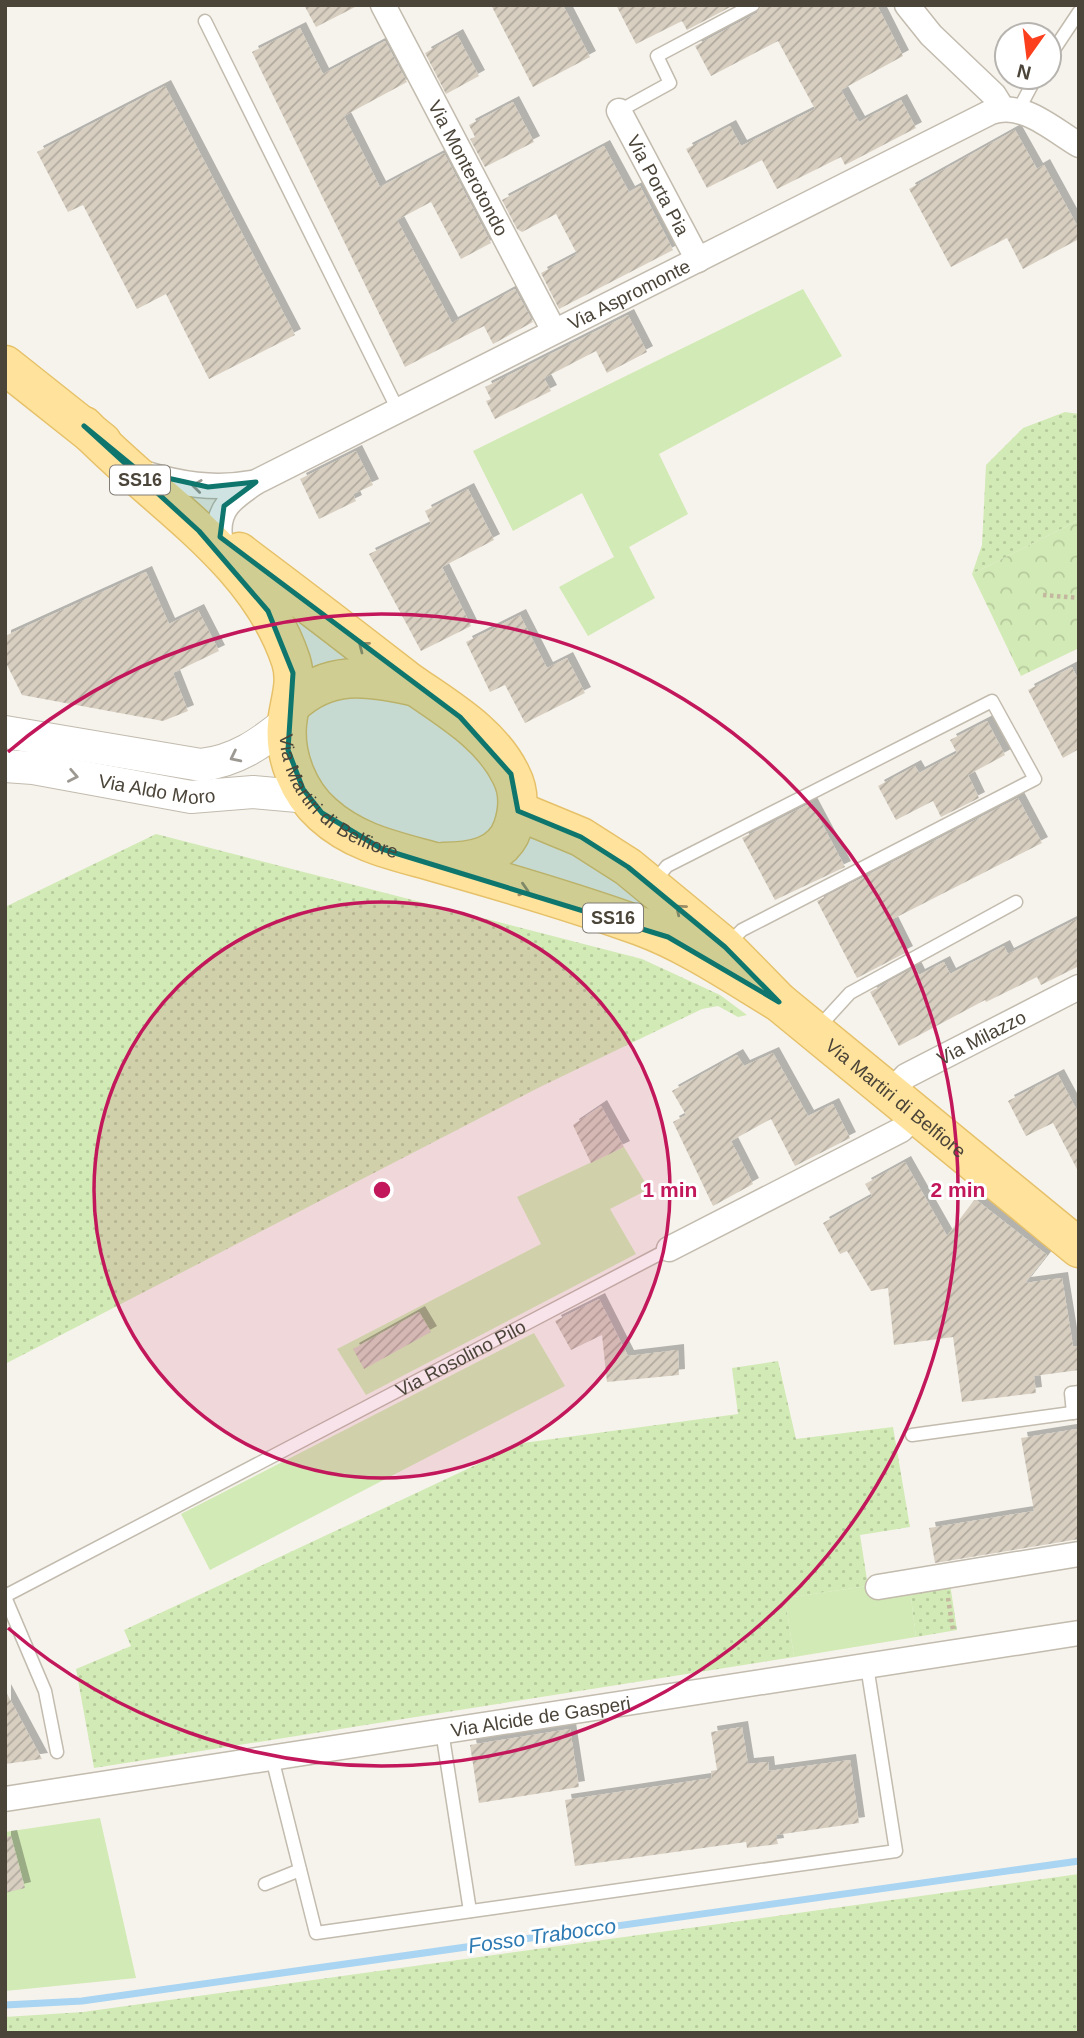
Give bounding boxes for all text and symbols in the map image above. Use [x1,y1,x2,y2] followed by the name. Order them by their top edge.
[993,21,1063,91] north arrow
[1015,60,1033,84] text: N
[424,97,512,239] street label: Via Monterotondo
[623,132,693,240] street label: Via Porta Pia
[565,255,694,334] street label: Via Aspromonte
[110,466,170,494] road number: SS16
[191,478,203,493] one-way arrow
[358,642,371,655] one-way arrow
[275,733,401,862] street label: Via Martiri di Belfiore
[230,748,242,762] one-way arrow
[67,767,79,782] one-way arrow
[97,770,216,808] street label: Via Aldo Moro
[517,882,530,896] one-way arrow
[583,903,643,932] road number: SS16
[675,905,688,917] one-way arrow
[934,1006,1029,1069] street label: Via Milazzo
[821,1035,970,1162] street label: Via Martiri di Belfiore
[370,1178,394,1202] centre of rings
[643,1178,697,1201] text: 1 min
[931,1178,985,1201] text: 2 min
[392,1316,529,1401] street label: Via Rosolino Pilo
[449,1692,632,1741] street label: Via Alcide de Gasperi
[467,1914,618,1957] water label: Fosso Trabocco

